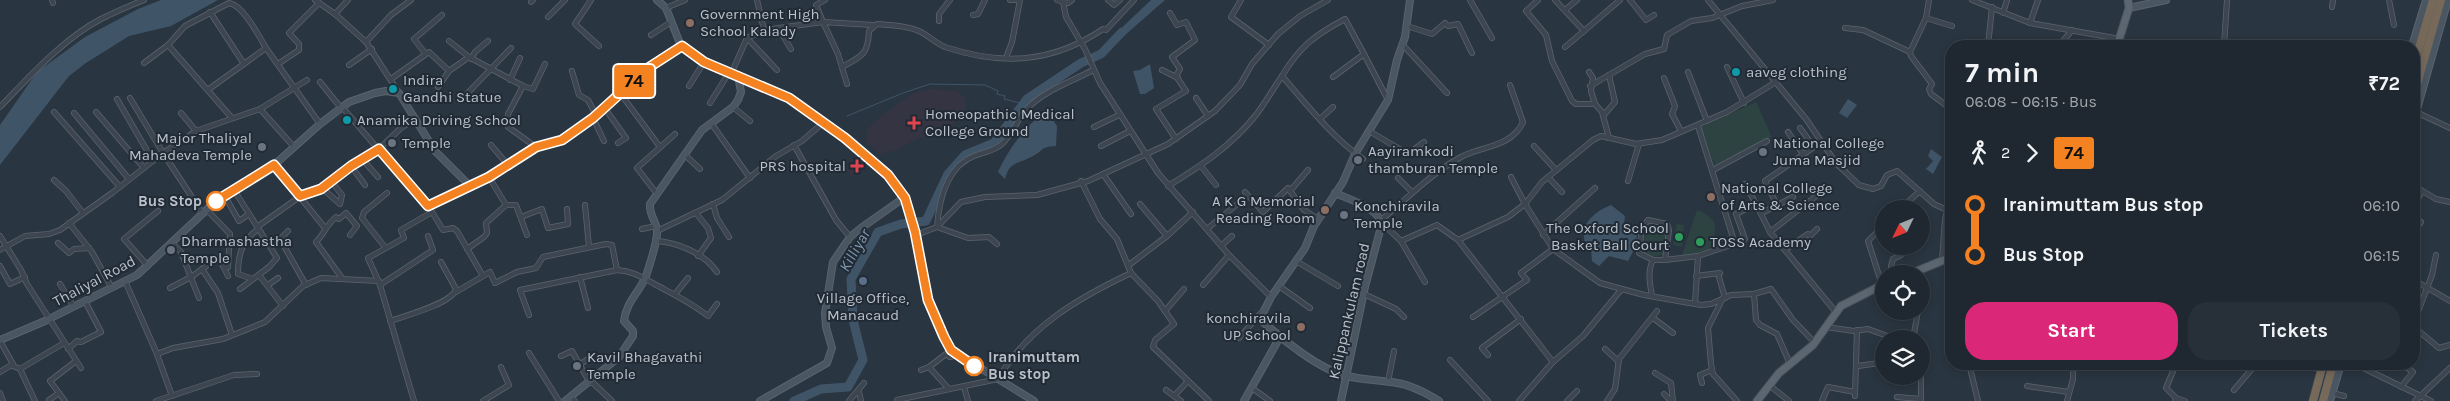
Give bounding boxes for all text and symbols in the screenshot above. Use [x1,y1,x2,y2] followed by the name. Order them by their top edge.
[700,5,820,40] place label: Government High School Kalady
[684,17,696,29] marker: Government High School Kalady
[1965,56,2039,89] text: 7 min
[1746,63,1847,81] place label: aaveg clothing
[612,65,656,97] line badge: 74
[1730,66,1742,78] marker: aaveg clothing
[624,70,644,92] text: 74
[403,71,501,106] place label: Indira Gandhi Statue
[2368,73,2400,95] text: ₹72
[387,83,399,95] marker: Indira Gandhi Statue
[1965,92,2097,111] text: 06:08 – 06:15 · Bus
[925,105,1075,140] place label: Homeopathic Medical College Ground
[357,111,521,129] place label: Anamika Driving School
[341,114,353,126] marker: Anamika Driving School
[907,116,921,130] marker: Homeopathic Medical College Ground
[129,129,252,164] place label: Major Thaliyal Mahadeva Temple
[402,134,451,152] place label: Temple
[1773,134,1885,169] place label: National College Juma Masjid
[386,137,398,149] marker: Temple
[1965,139,1993,167] icon: walk
[2018,139,2046,167] icon: forward
[256,141,268,153] marker: Major Thaliyal Mahadeva Temple
[1368,142,1498,177] place label: Aayiramkodi thamburan Temple
[2064,142,2084,164] text: 74
[2001,143,2010,162] text: 2
[1757,146,1769,158] marker: National College Juma Masjid
[1352,154,1364,166] marker: Aayiramkodi thamburan Temple
[759,157,846,175] place label: PRS hospital
[850,159,864,173] marker: PRS hospital
[1721,179,1840,214] place label: National College of Arts & Science
[206,191,226,211] marker: Bus Stop
[1705,191,1717,203] marker: National College of Arts & Science
[138,192,202,210] place label: Bus Stop
[1212,192,1315,227] place label: A K G Memorial Reading Room
[2003,194,2203,216] text: Iranimuttam Bus stop
[2363,196,2400,215] text: 06:10
[1354,197,1440,232] place label: Konchiravila Temple
[1875,200,1930,255] north arrow
[1875,200,1930,385] map controls
[1319,204,1331,216] marker: A K G Memorial Reading Room
[1338,209,1350,221] marker: Konchiravila Temple
[1546,219,1669,254] place label: The Oxford School Basket Ball Court
[835,225,874,275] water label: Killiyar
[1673,231,1685,243] marker: The Oxford School Basket Ball Court
[181,232,292,267] place label: Dharmashastha Temple
[1710,233,1811,251] place label: TOSS Academy
[1694,236,1706,248] marker: TOSS Academy
[1325,241,1373,381] street label: Kalippankulam road
[165,244,177,256] marker: Dharmashastha Temple
[2003,244,2084,266] text: Bus Stop
[2363,246,2400,265] text: 06:15
[50,252,138,310] street label: Thaliyal Road
[1875,265,1930,320] button: locate
[857,275,869,287] marker: Village Office, Manacaud
[817,289,909,324] place label: Village Office, Manacaud
[1965,302,2178,360] button: Start
[2188,302,2400,360] button: Tickets
[1206,309,1291,344] place label: konchiravila UP School
[1295,321,1307,333] marker: konchiravila UP School
[1875,330,1930,385] button: layers
[587,348,702,383] place label: Kavil Bhagavathi Temple
[988,348,1080,383] place label: Iranimuttam Bus stop
[964,356,984,376] marker: Iranimuttam Bus stop
[571,360,583,372] marker: Kavil Bhagavathi Temple

